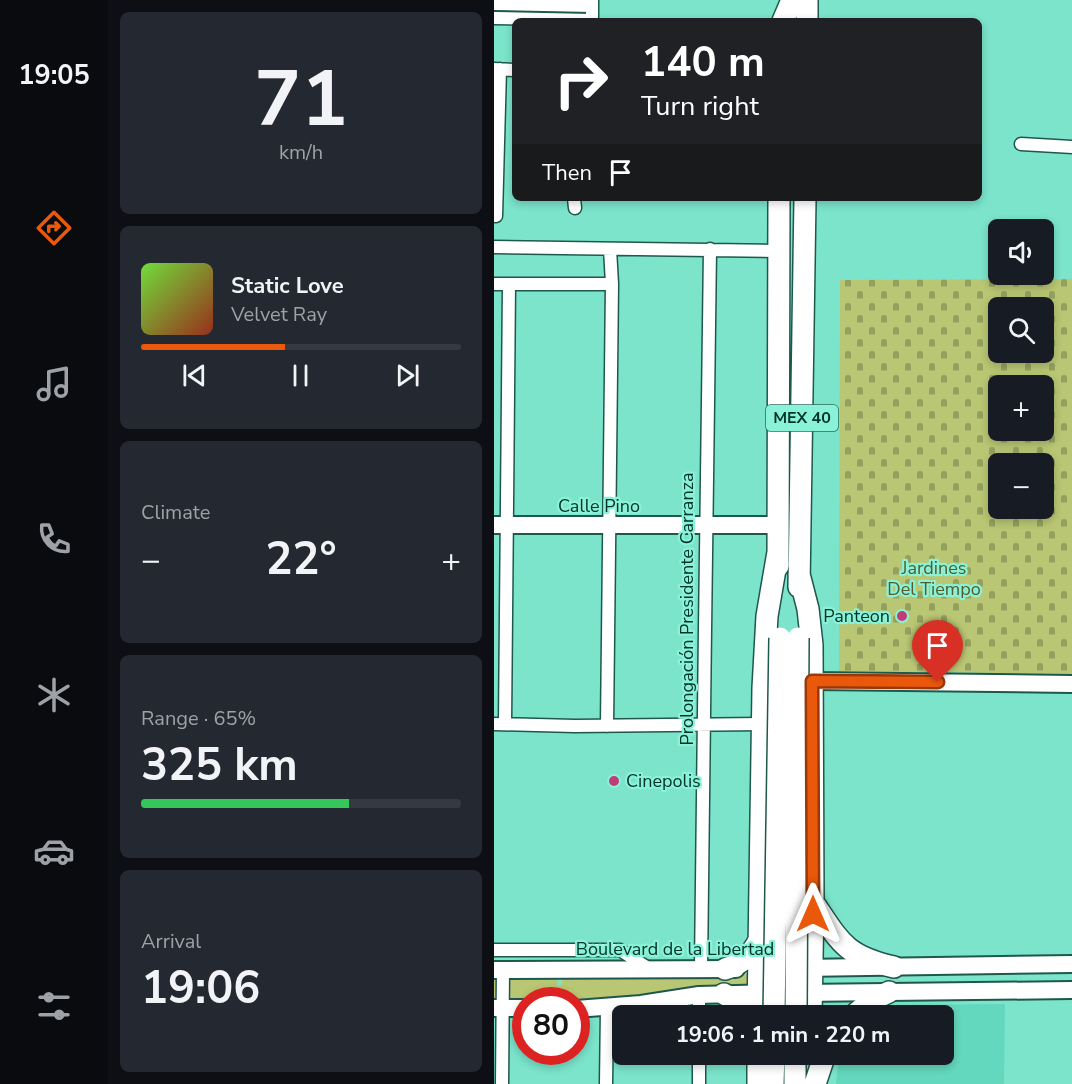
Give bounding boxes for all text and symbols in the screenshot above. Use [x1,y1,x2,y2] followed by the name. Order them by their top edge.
[641,34,765,91] text: 140 m
[542,42,620,120] icon: right
[254,46,348,153] text: 71
[18,57,90,94] text: 19:05
[641,88,759,125] text: Turn right
[279,139,323,166] text: km/h
[604,156,637,189] icon: arrive
[542,158,592,188] text: Then
[33,207,75,249] icon: directions
[988,219,1054,519] map controls
[988,219,1054,285] button: sound
[231,271,344,301] text: Static Love
[988,297,1054,363] button: search
[231,301,327,328] text: Velvet Ray
[178,359,211,392] icon: previous
[284,359,317,392] icon: pause
[391,359,424,392] icon: next
[33,363,75,405] icon: music
[988,375,1054,441] button: +
[766,405,838,431] road number: MEX 40
[988,453,1054,519] button: −
[675,473,699,745] street label: Prolongación Presidente Carranza
[558,494,640,518] street label: Calle Pino
[141,499,210,526] text: Climate
[33,518,75,560] icon: phone
[265,529,337,590] text: 22°
[141,538,161,583] text: −
[441,538,461,583] text: +
[887,556,981,601] park label: Jardines Del Tiempo
[823,604,890,628] place label: Panteon
[895,609,909,623] marker: Panteon
[912,620,963,682] pin
[921,629,954,662] icon: arrive
[33,674,75,716] icon: climate
[141,705,256,732] text: Range · 65%
[141,735,298,796] text: 325 km
[626,769,701,793] place label: Cinepolis
[607,774,621,788] marker: Cinepolis
[33,830,75,872] icon: car
[781,882,845,946] position arrow
[141,928,201,955] text: Arrival
[576,937,774,961] street label: Boulevard de la Libertad
[141,958,260,1019] text: 19:06
[33,985,75,1027] icon: filters
[512,987,590,1065] speed limit sign: 80
[676,1020,890,1050] text: 19:06 · 1 min · 220 m

